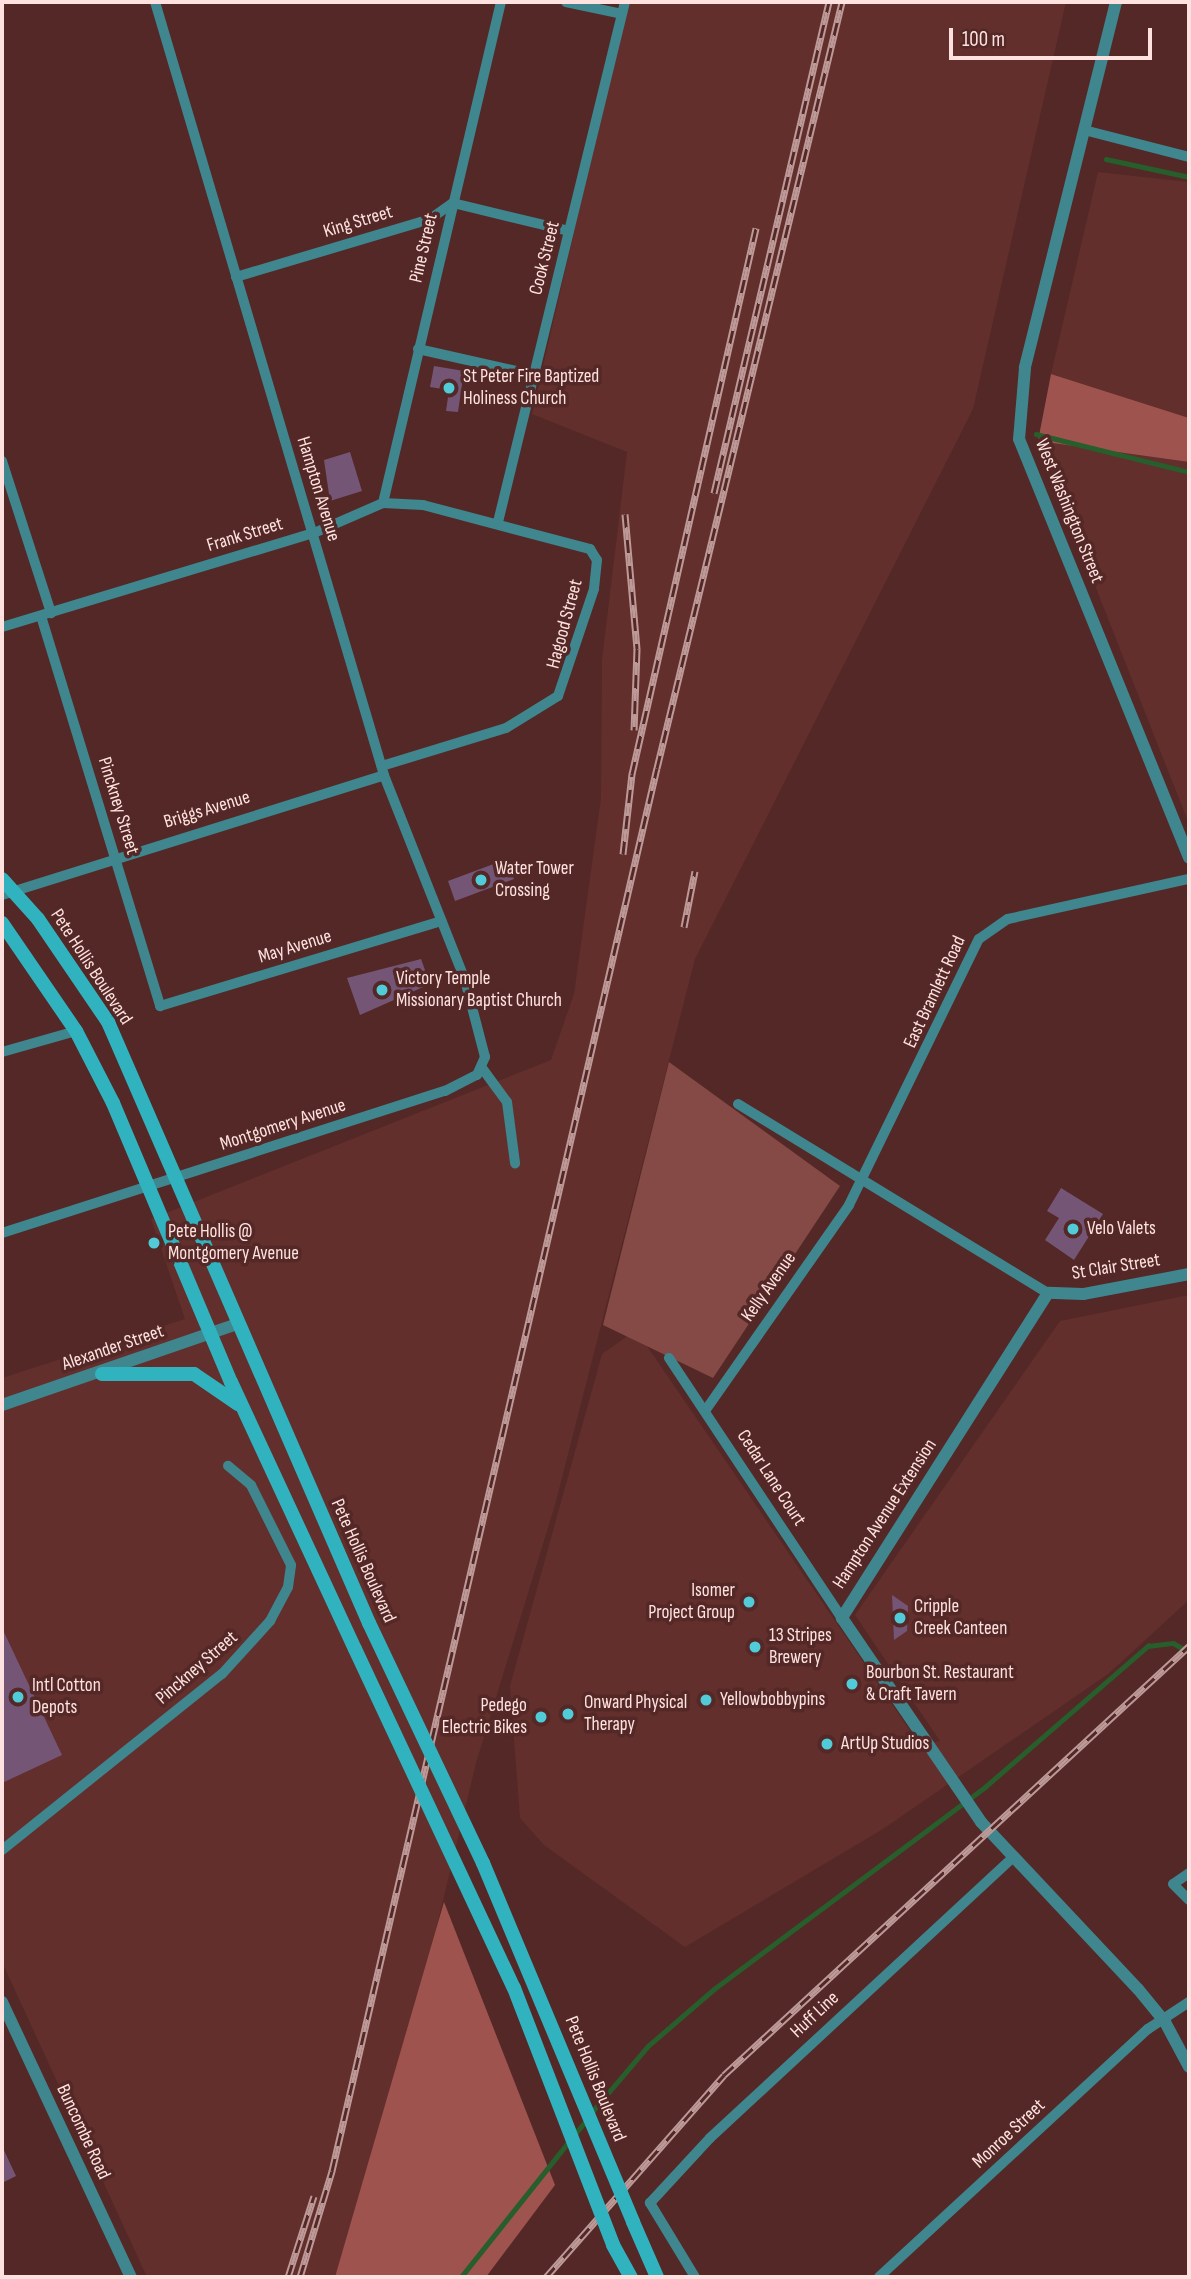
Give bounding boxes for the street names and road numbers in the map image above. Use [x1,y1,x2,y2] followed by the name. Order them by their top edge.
[321,201,395,243] street label: King Street
[405,211,443,285] street label: Pine Street
[525,219,565,297] street label: Cook Street
[291,434,345,544] street label: Hampton Avenue
[1030,436,1108,586] street label: West Washington Street
[204,513,286,557] street label: Frank Street
[542,577,588,671] street label: Hagood Street
[92,755,144,857] street label: Pinckney Street
[161,786,253,834] street label: Briggs Avenue
[45,905,137,1029] street label: Pete Hollis Boulevard
[256,925,334,969] street label: May Avenue
[899,932,971,1052] street label: East Bramlett Road
[217,1094,349,1156] street label: Montgomery Avenue
[737,1248,801,1326] street label: Kelly Avenue
[1070,1249,1162,1285] street label: St Clair Street
[59,1320,167,1376] street label: Alexander Street
[732,1426,810,1530] street label: Cedar Lane Court
[828,1435,942,1593] street label: Hampton Avenue Extension
[326,1496,400,1626] street label: Pete Hollis Boulevard
[152,1626,242,1710] street label: Pinckney Street
[786,1987,844,2043] street label: Huff Line
[560,2013,630,2145] street label: Pete Hollis Boulevard
[51,2081,115,2183] street label: Buncombe Road
[968,2095,1050,2173] street label: Monroe Street

